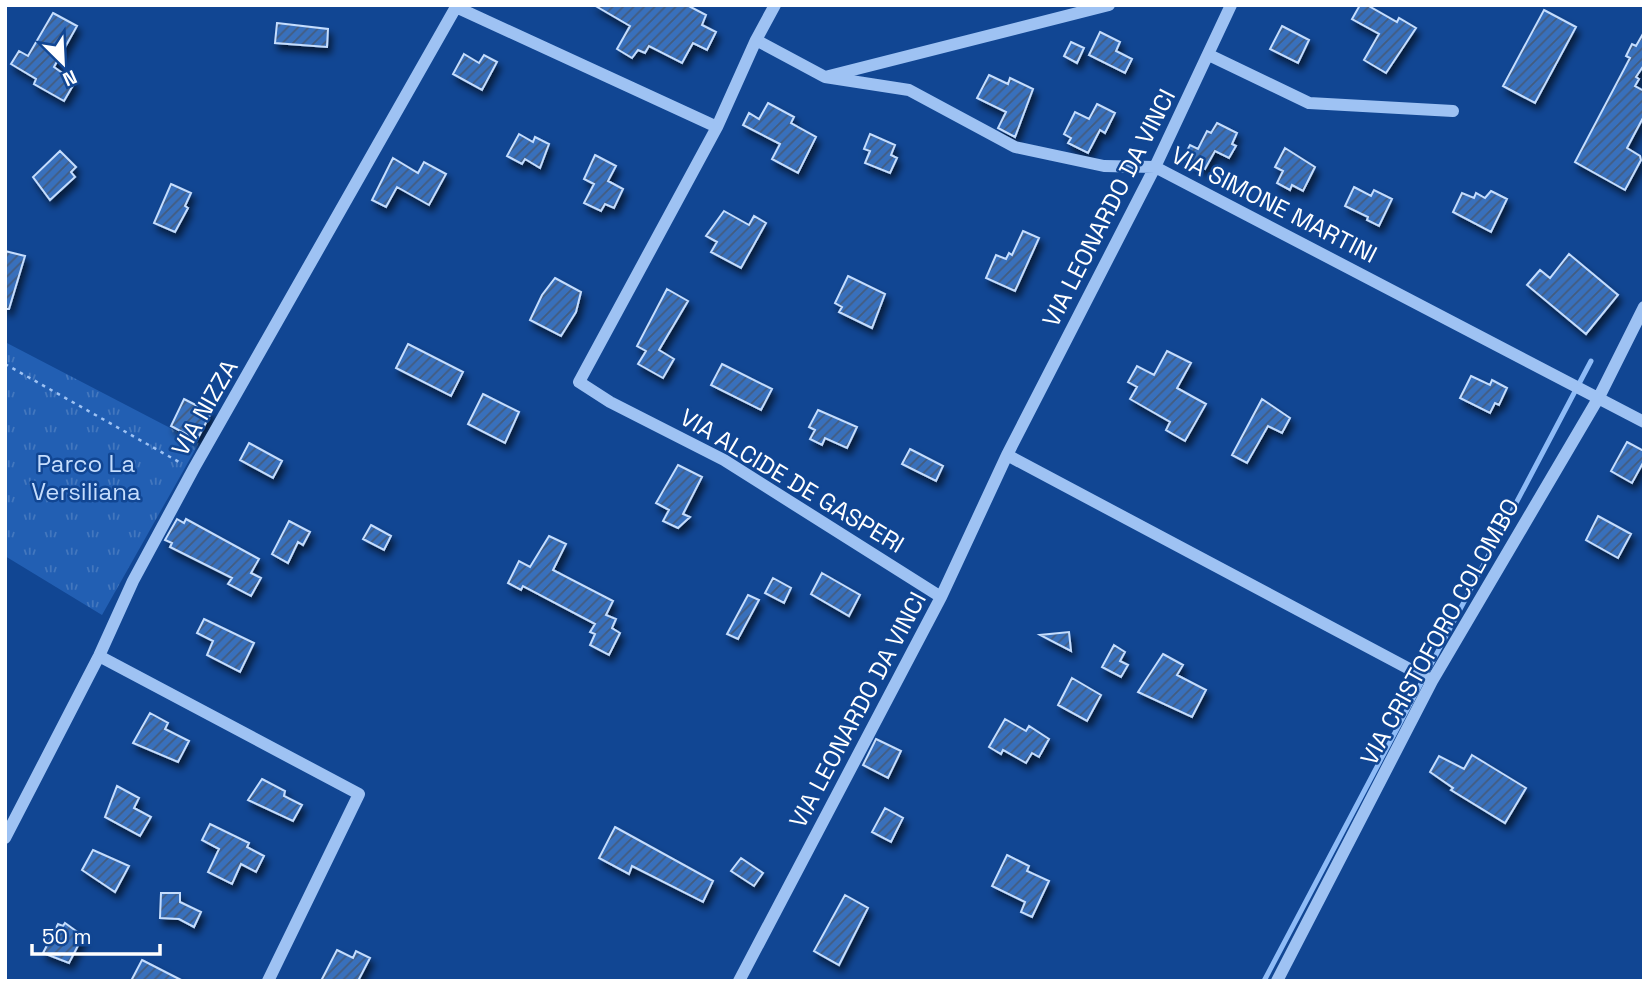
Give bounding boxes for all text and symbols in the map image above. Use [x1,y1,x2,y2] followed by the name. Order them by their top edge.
[28,28,98,98] north arrow
[59,64,81,92] text: N
[1035,84,1182,332] street label: VIA LEONARDO DA VINCI
[1166,139,1382,270] street label: VIA SIMONE MARTINI
[165,354,245,462] street label: VIA NIZZA
[675,401,910,560] street label: VIA ALCIDE DE GASPERI
[31,448,141,507] park label: Parco La Versiliana
[1353,493,1526,771] street label: VIA CRISTOFORO COLOMBO
[782,586,933,833] street label: VIA LEONARDO DA VINCI
[32,912,159,956] scale bar
[42,923,92,950] text: 50 m

